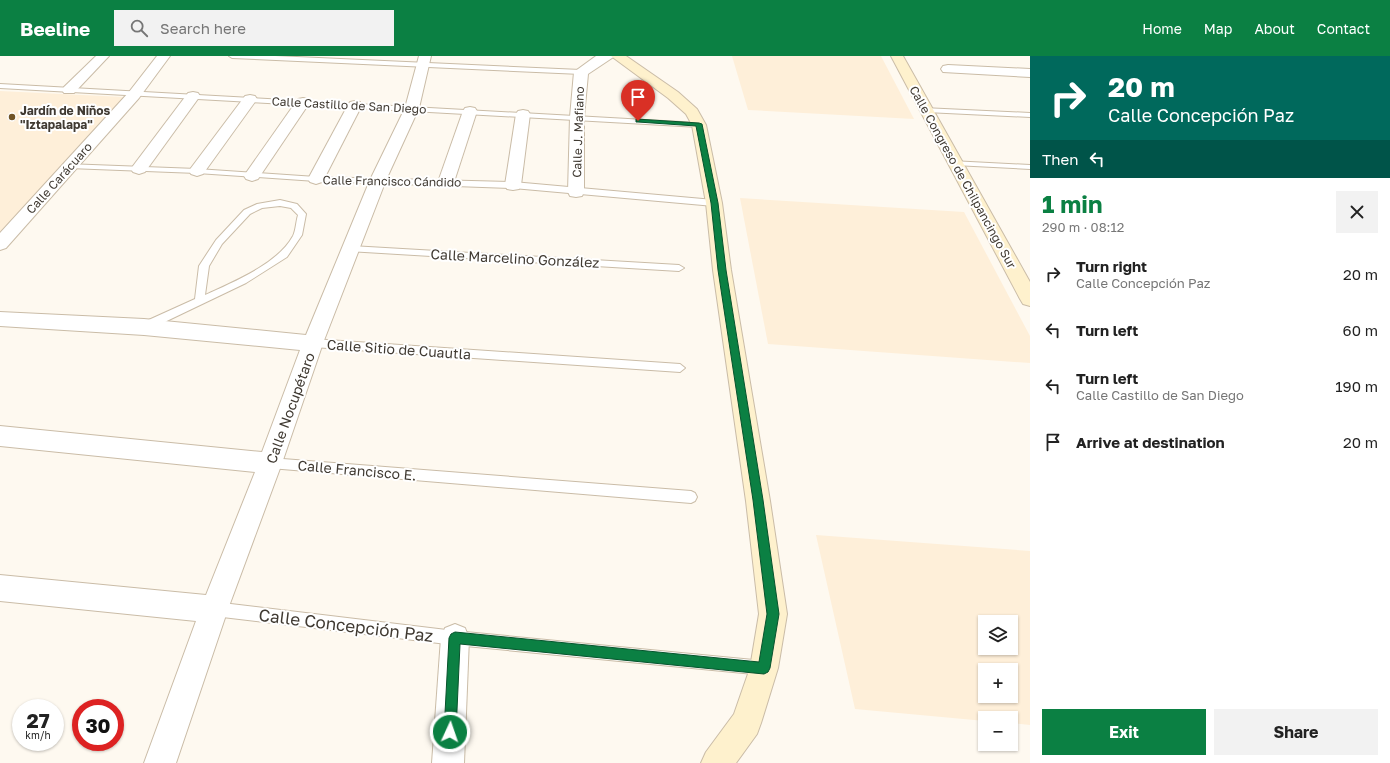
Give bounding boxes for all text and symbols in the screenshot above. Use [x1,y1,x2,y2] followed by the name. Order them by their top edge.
[114,10,394,46] search box
[20,17,90,40] text: Beeline
[128,17,150,39] icon: search
[160,19,246,37] text: Search here
[1142,20,1182,37] text: Home
[1204,20,1232,37] text: Map
[1254,20,1295,37] text: About
[1317,20,1370,37] text: Contact
[1108,70,1175,103] text: 20 m
[1042,72,1094,124] icon: right
[621,80,655,121] pin
[906,83,1020,271] street label: Calle Congreso de Chilpancingo Sur
[569,86,587,178] street label: Calle J. Mafiano
[627,86,649,108] icon: arrive
[271,93,427,117] street label: Calle Castillo de San Diego
[20,103,111,132] place label: Jardín de Niños "Iztapalapa"
[1108,104,1294,126] text: Calle Concepción Paz
[7,112,17,122] marker: Jardín de Niños "Iztapalapa"
[23,139,95,217] street label: Calle Carácuaro
[1086,148,1108,170] icon: left
[1042,150,1078,168] text: Then
[323,172,461,190] street label: Calle Francisco Cándido
[1042,189,1102,218] text: 1 min
[1336,191,1378,233] button: close
[1042,219,1124,235] text: 290 m · 08:12
[430,245,600,271] street label: Calle Marcelino González
[1076,257,1147,275] text: Turn right
[1042,263,1064,285] icon: right
[1343,265,1378,283] text: 20 m
[1076,275,1210,291] text: Calle Concepción Paz
[1042,319,1064,341] icon: left
[1076,321,1138,339] text: Turn left
[1343,321,1378,339] text: 60 m
[326,335,472,363] street label: Calle Sitio de Cuautla
[262,350,318,466] street label: Calle Nocupétaro
[1076,369,1138,387] text: Turn left
[1042,375,1064,397] icon: left
[1335,377,1378,395] text: 190 m
[1076,387,1244,403] text: Calle Castillo de San Diego
[1042,431,1064,453] icon: arrive
[1076,433,1225,451] text: Arrive at destination
[1343,433,1378,451] text: 20 m
[297,456,417,484] street label: Calle Francisco E.
[258,604,434,646] street label: Calle Concepción Paz
[978,615,1018,751] map controls
[978,615,1018,655] button: layers
[978,663,1018,703] button: +
[72,699,124,751] speed limit sign: 30
[26,708,50,732] text: 27
[1042,709,1206,755] button: Exit
[1214,709,1378,755] button: Share
[429,711,471,753] position arrow
[978,711,1018,751] button: −
[25,729,51,741] text: km/h

